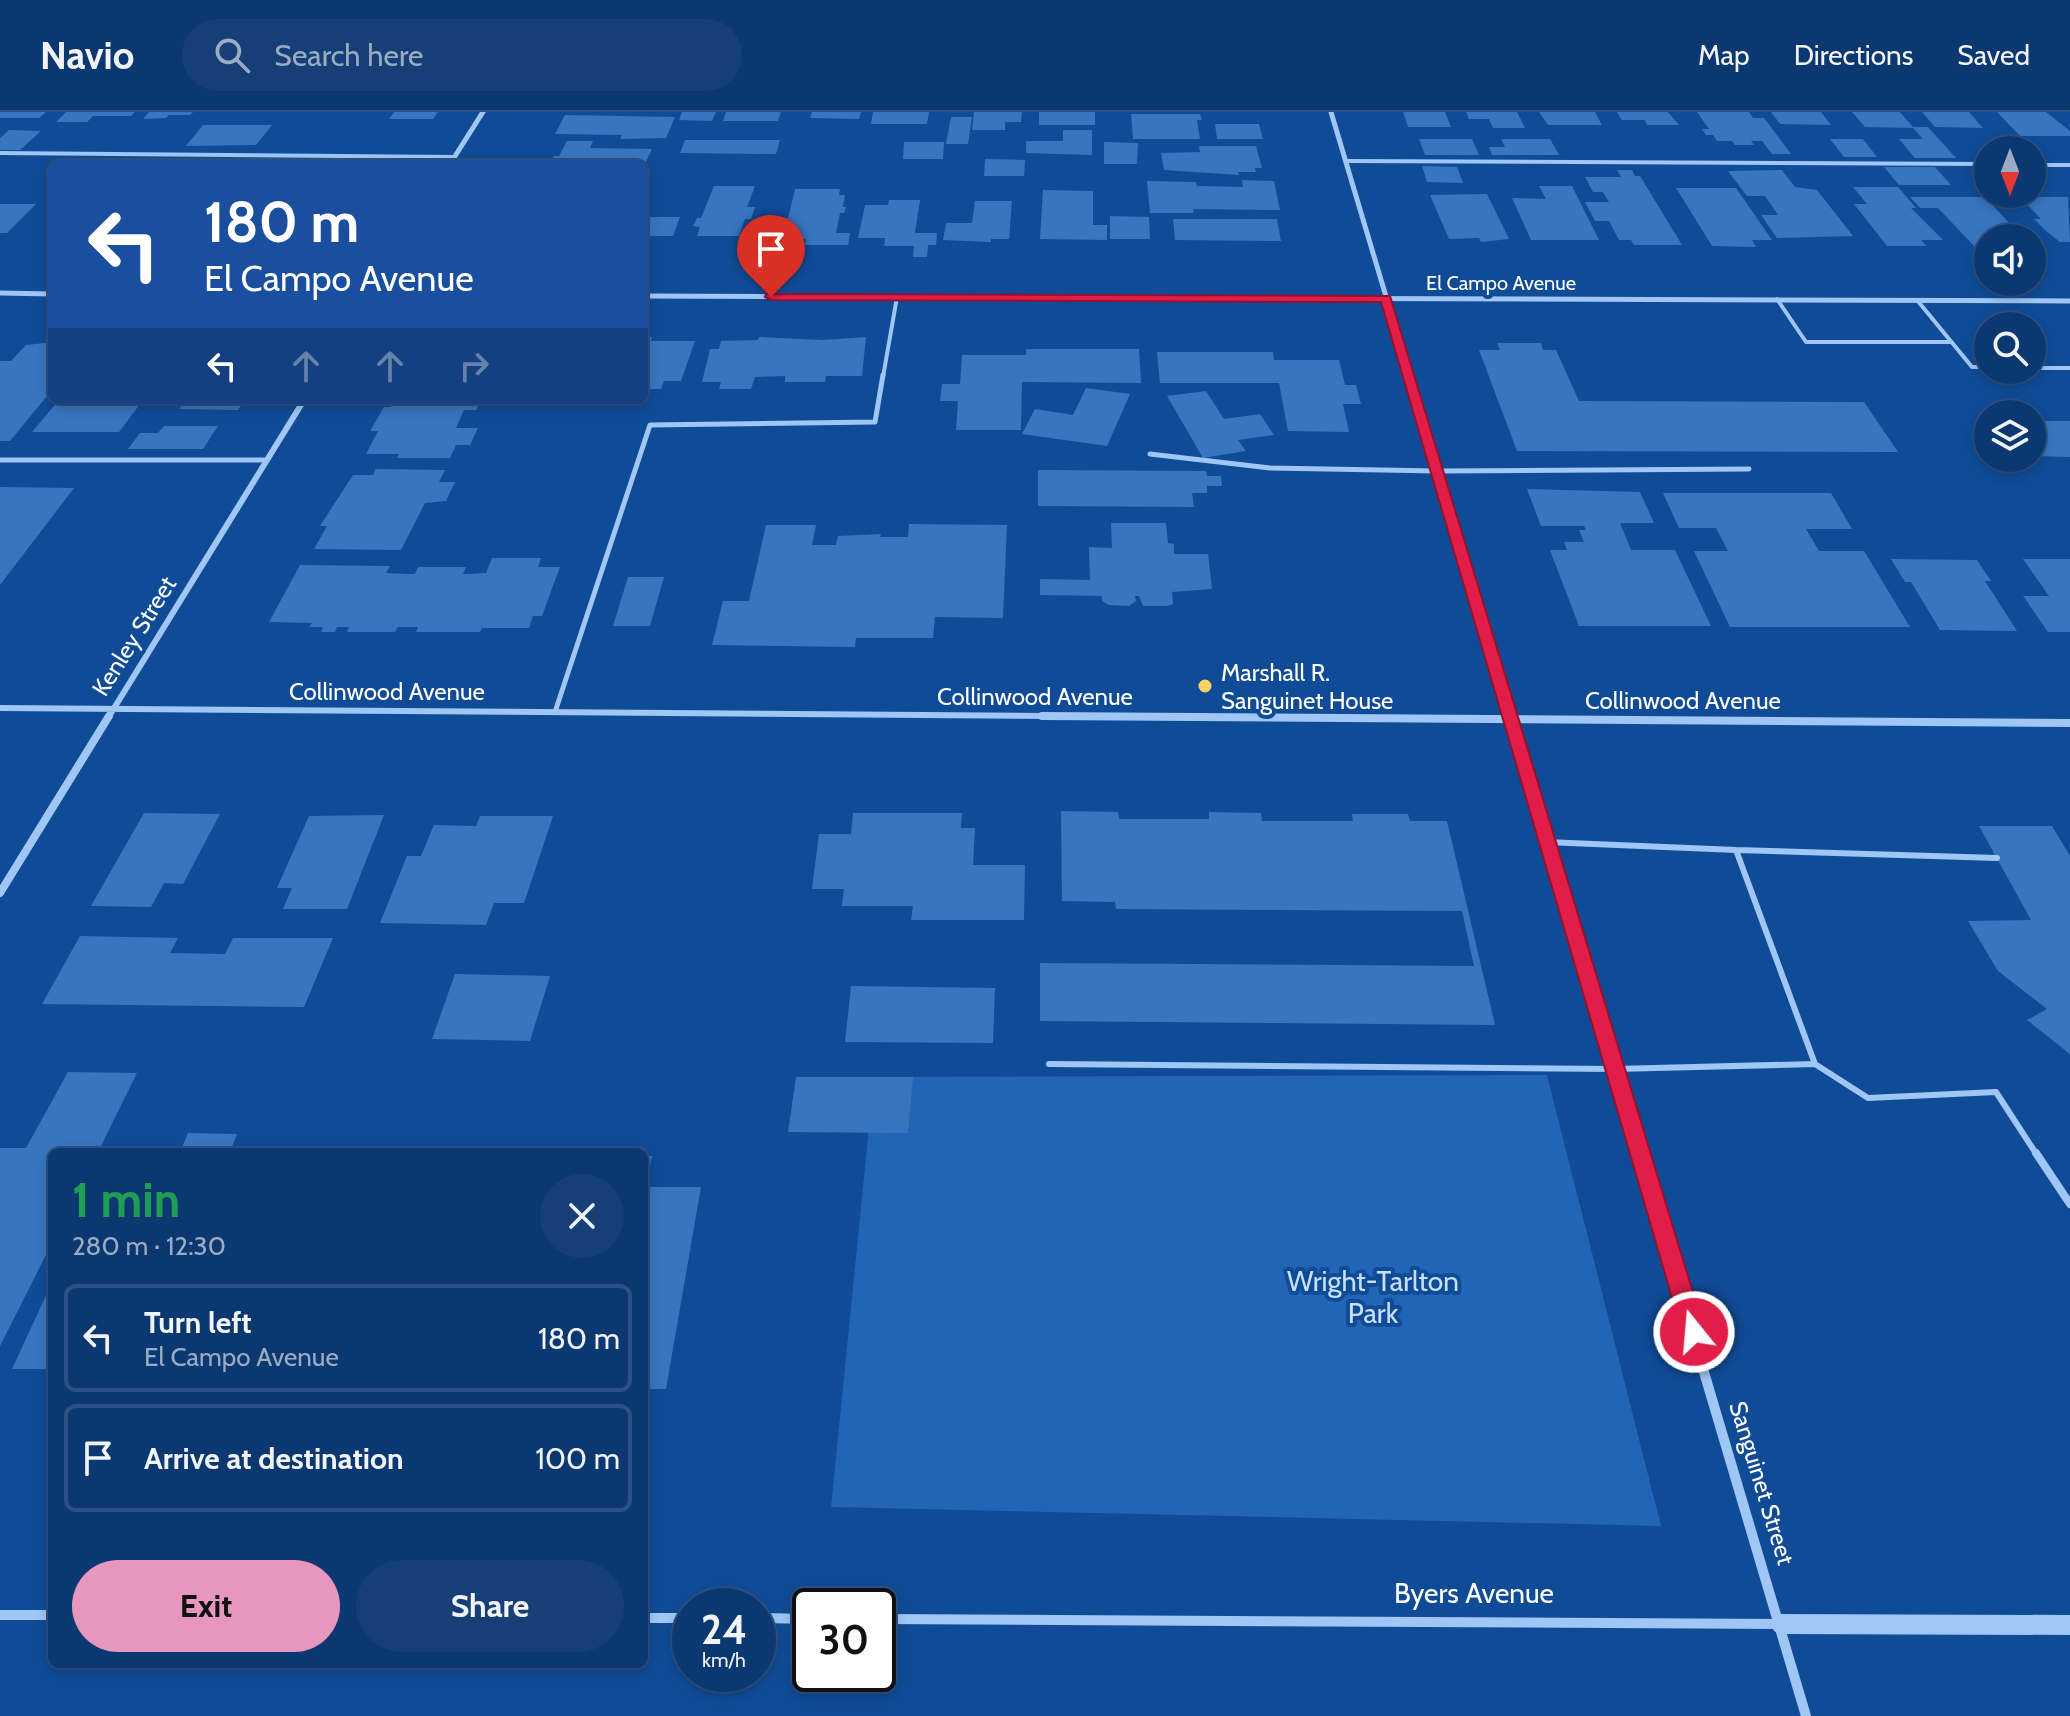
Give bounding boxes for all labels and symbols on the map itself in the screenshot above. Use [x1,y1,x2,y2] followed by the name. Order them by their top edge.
[1974,136,2046,208] north arrow
[737,215,805,297] pin
[1426,271,1576,295] street label: El Campo Avenue
[86,571,182,701] street label: Kenley Street
[1221,658,1393,715] place label: Marshall R. Sanguinet House
[289,677,485,706] street label: Collinwood Avenue
[1196,677,1214,695] marker: Marshall R. Sanguinet House
[937,682,1133,711] street label: Collinwood Avenue
[1585,686,1781,715] street label: Collinwood Avenue
[1287,1264,1459,1330] park label: Wright-Tarlton Park
[1652,1290,1736,1374] position arrow
[1723,1398,1801,1568] street label: Sanguinet Street
[1394,1576,1554,1610] street label: Byers Avenue
[792,1588,896,1692] speed limit sign: 30

